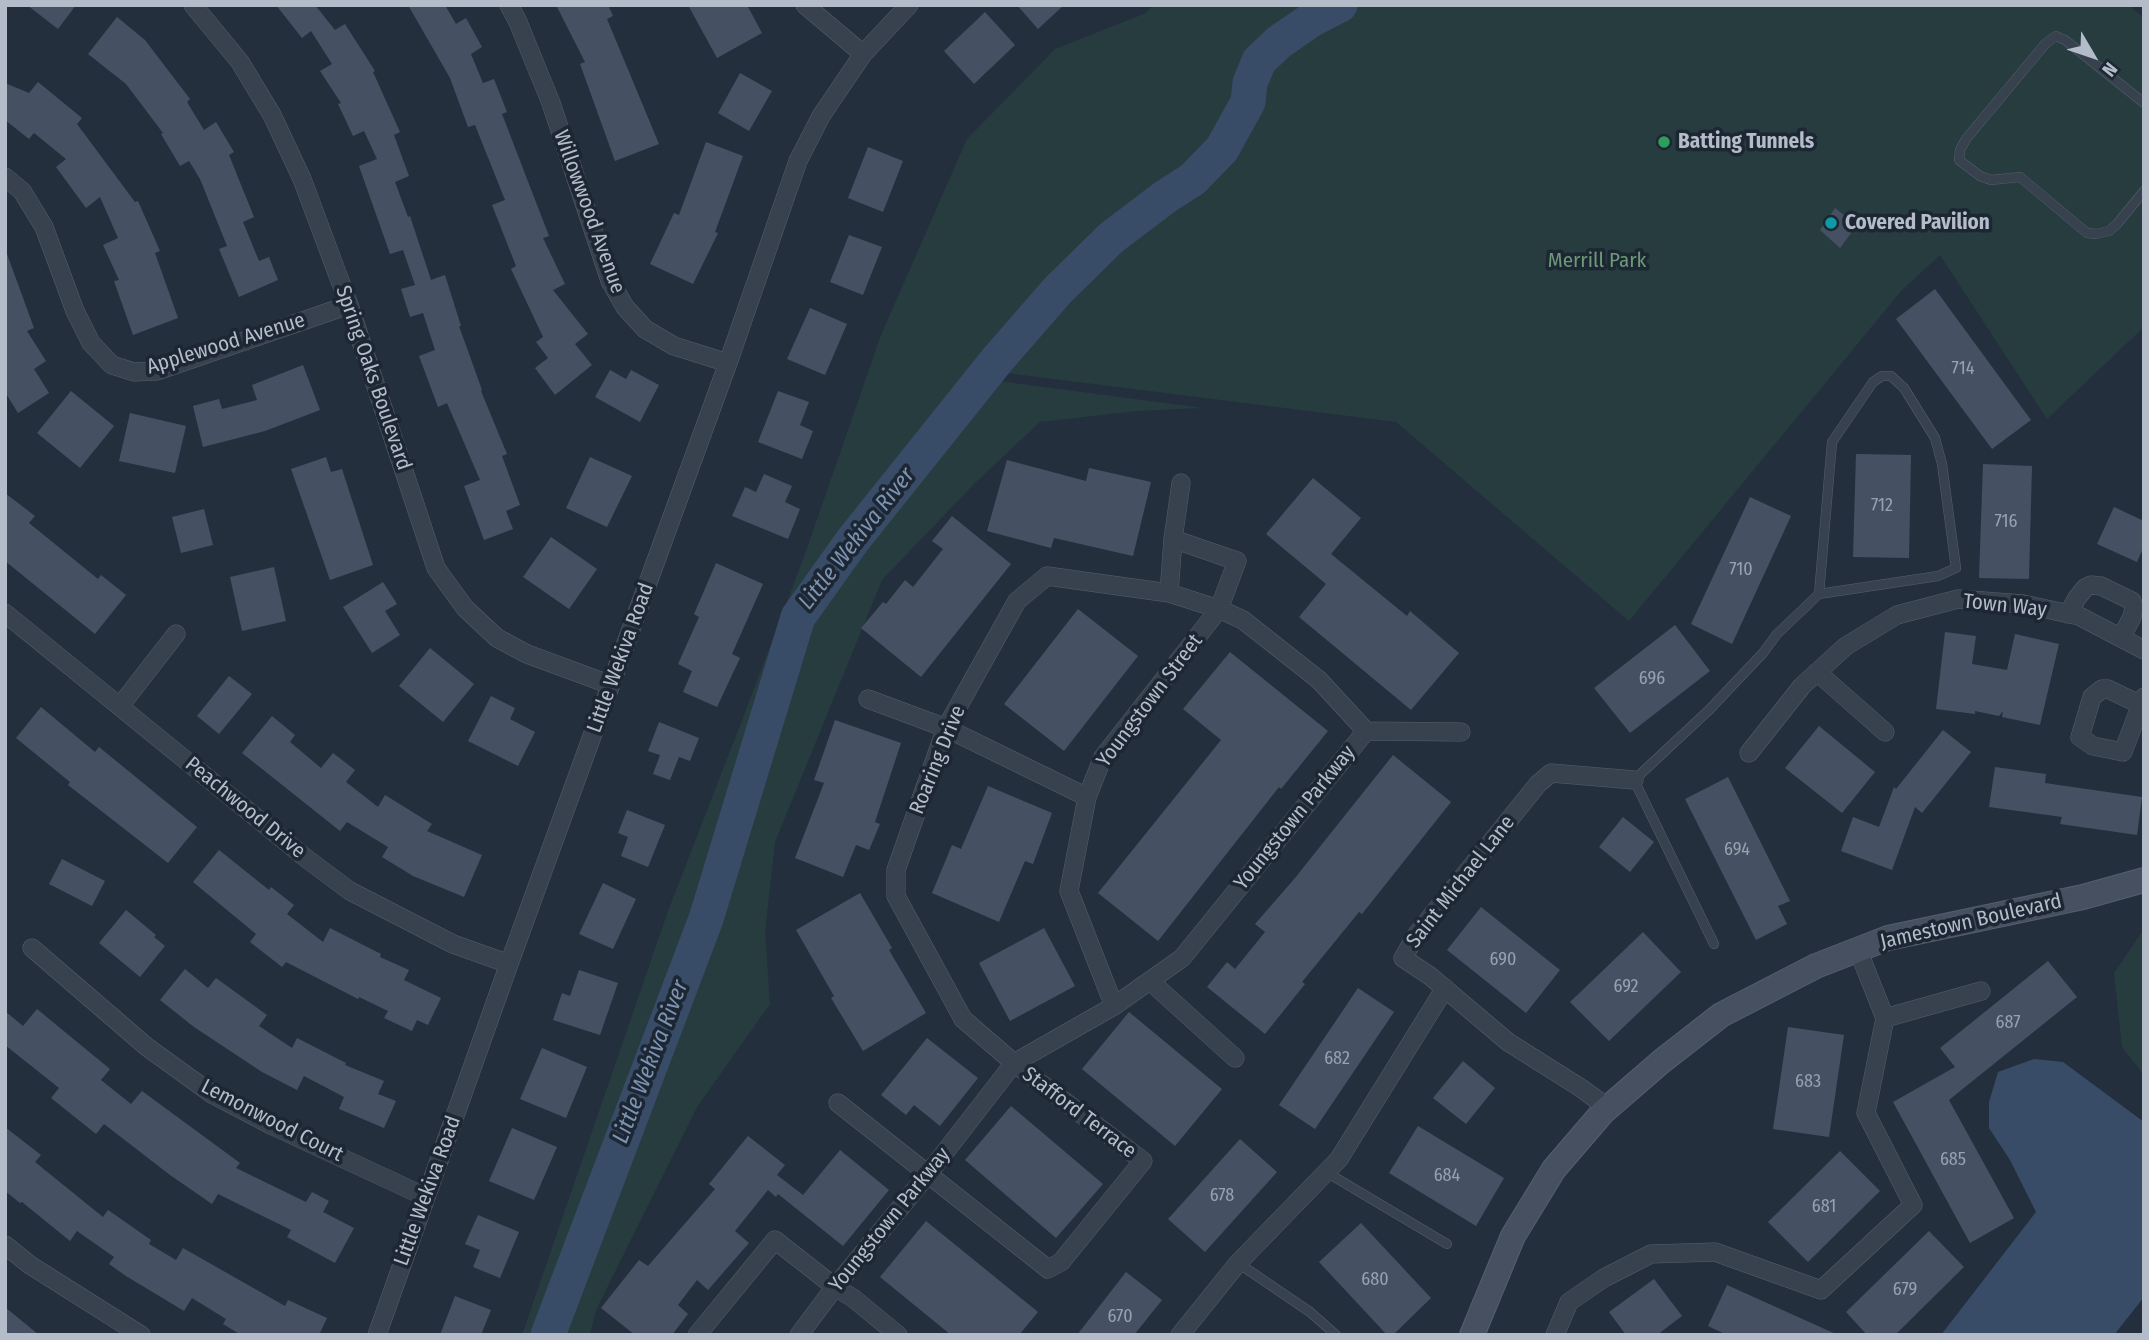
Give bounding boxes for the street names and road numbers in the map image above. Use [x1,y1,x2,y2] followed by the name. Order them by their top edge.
[548,127,630,297] street label: Willowwood Avenue
[330,282,416,474] street label: Spring Oaks Boulevard
[144,308,308,380] street label: Applewood Avenue
[582,580,660,736] street label: Little Wekiva Road
[1962,589,2048,623] street label: Town Way
[1092,630,1208,772] street label: Youngstown Street
[905,702,971,818] street label: Roaring Drive
[1229,741,1361,895] street label: Youngstown Parkway
[180,752,310,864] street label: Peachwood Drive
[1401,811,1521,953] street label: Saint Michael Lane
[1878,889,2064,955] street label: Jamestown Boulevard
[1017,1062,1141,1164] street label: Stafford Terrace
[197,1074,347,1168] street label: Lemonwood Court
[389,1113,467,1269] street label: Little Wekiva Road
[824,1143,956,1297] street label: Youngstown Parkway

